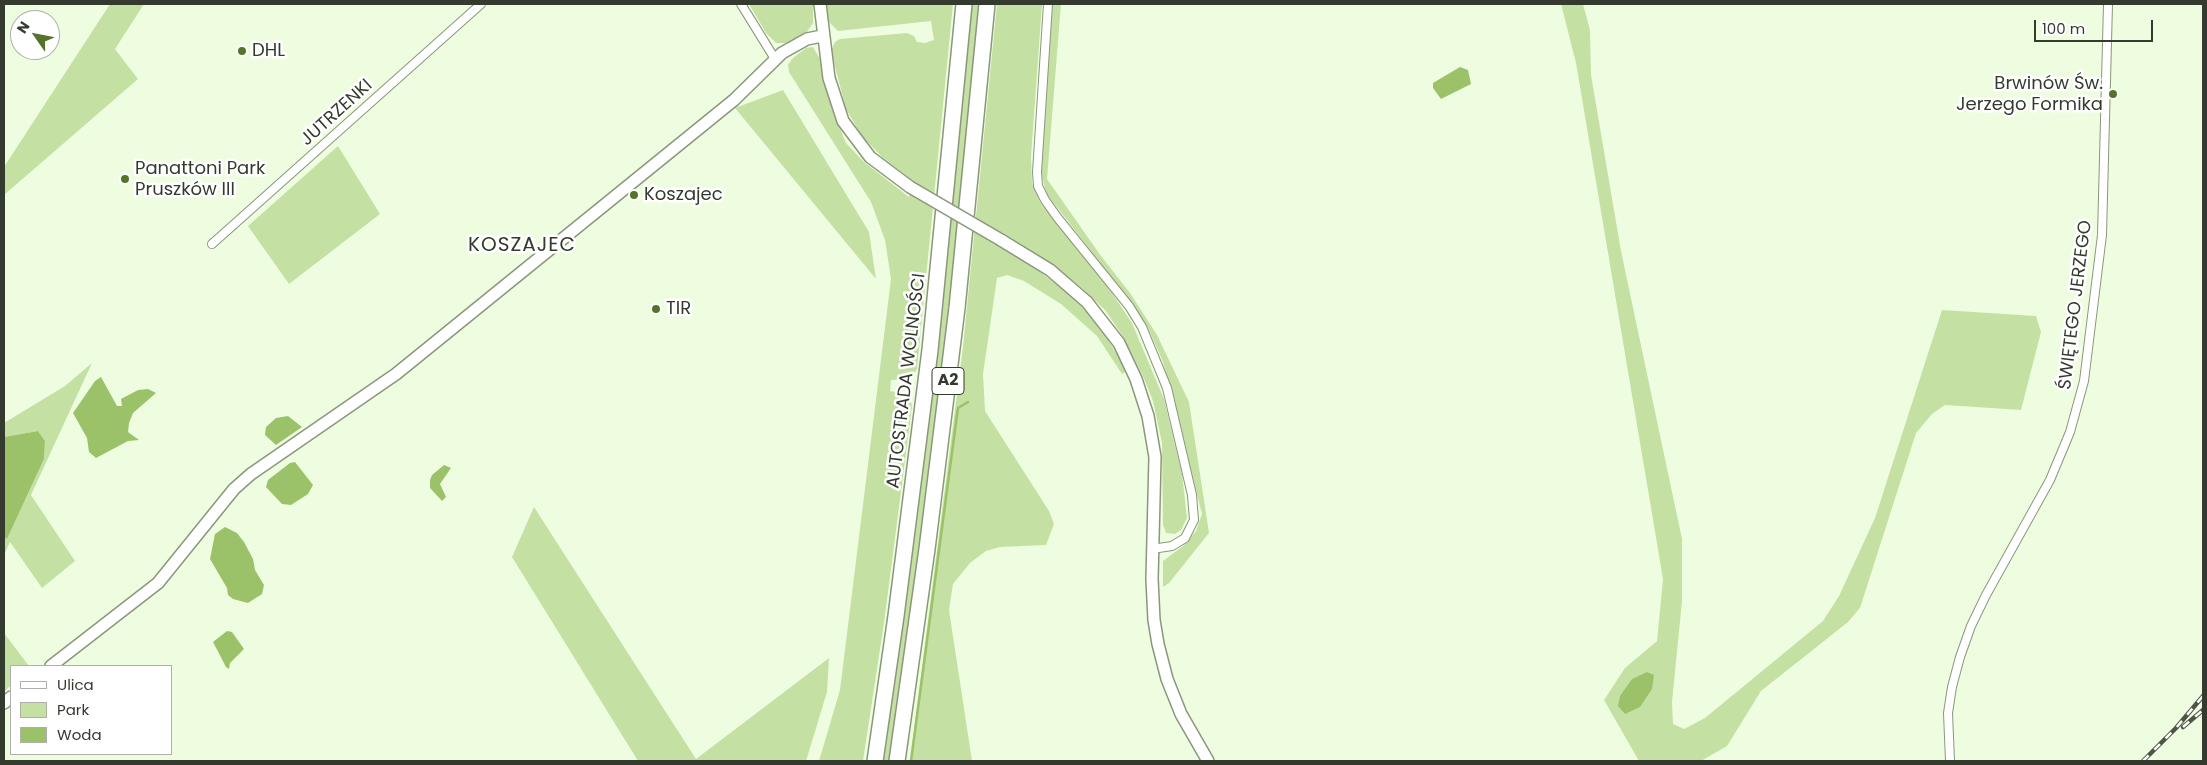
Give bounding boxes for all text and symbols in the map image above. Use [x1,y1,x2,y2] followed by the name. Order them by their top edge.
[10,10,60,60] north arrow
[2037,10,2156,42] scale bar
[12,18,35,37] text: N
[2042,18,2085,39] text: 100 m
[252,40,285,62] place label: DHL
[236,45,248,57] marker: DHL
[1956,73,2103,116] place label: Brwinów Św. Jerzego Formika
[297,75,377,151] street label: JUTRZENKI
[2107,88,2119,100] marker: Brwinów Św. Jerzego Formika
[135,158,265,200] place label: Panattoni Park Pruszków III
[119,173,131,185] marker: Panattoni Park Pruszków III
[644,184,723,206] place label: Koszajec
[628,189,640,201] marker: Koszajec
[2055,219,2097,391] street label: ŚWIĘTEGO JERZEGO
[467,234,577,258] district label: KOSZAJEC
[883,272,931,490] street label: AUTOSTRADA WOLNOŚCI
[666,298,691,320] place label: TIR
[650,303,662,315] marker: TIR
[932,368,964,394] road number: A2
[10,665,172,755] legend
[57,674,94,695] text: Ulica
[57,699,89,720] text: Park
[57,724,102,745] text: Woda

